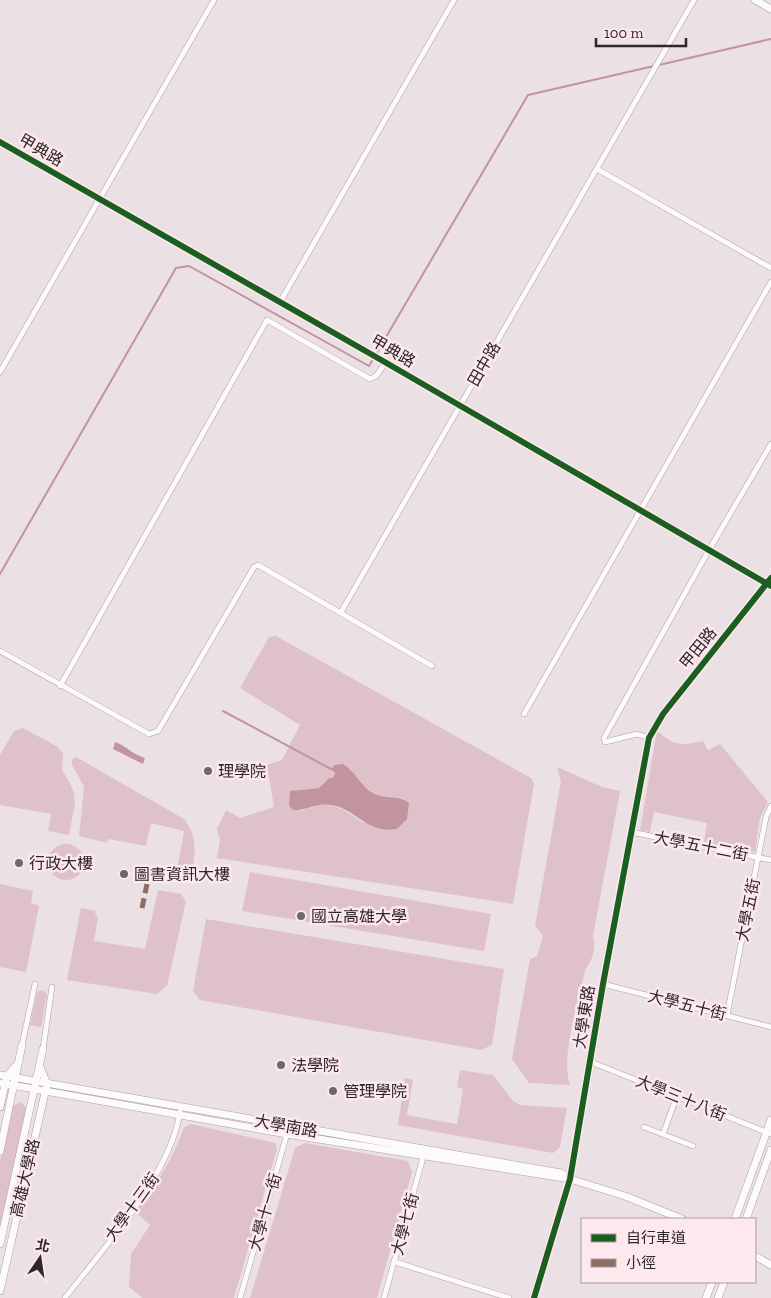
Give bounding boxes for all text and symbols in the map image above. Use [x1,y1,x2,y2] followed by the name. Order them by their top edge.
[596,15,686,47] scale bar
[604,24,643,42] text: 100 m
[15,130,67,170] street label: 甲典路
[367,331,419,371] street label: 甲典路
[464,338,504,390] street label: 田中路
[676,623,720,673] street label: 甲田路
[218,762,266,781] place label: 理學院
[202,765,214,777] marker: 理學院
[652,828,750,864] street label: 大學五十二街
[29,854,93,873] place label: 行政大樓
[13,857,25,869] marker: 行政大樓
[134,865,230,884] place label: 圖書資訊大樓
[118,868,130,880] marker: 圖書資訊大樓
[733,877,763,943] street label: 大學五街
[311,907,407,926] place label: 國立高雄大學
[295,910,307,922] marker: 國立高雄大學
[570,984,598,1050] street label: 大學東路
[646,986,728,1024] street label: 大學五十街
[291,1056,339,1075] place label: 法學院
[275,1059,287,1071] marker: 法學院
[633,1071,729,1125] street label: 大學三十八街
[343,1082,407,1101] place label: 管理學院
[327,1085,339,1097] marker: 管理學院
[253,1111,319,1141] street label: 大學南路
[7,1137,43,1219] street label: 高雄大學路
[101,1169,163,1245] street label: 大學十三街
[245,1171,285,1253] street label: 大學十一街
[388,1191,422,1257] street label: 大學七街
[581,1218,756,1283] legend
[626,1229,686,1247] text: 自行車道
[15,1233,65,1283] north arrow
[34,1236,52,1256] text: 北
[626,1254,656,1272] text: 小徑

